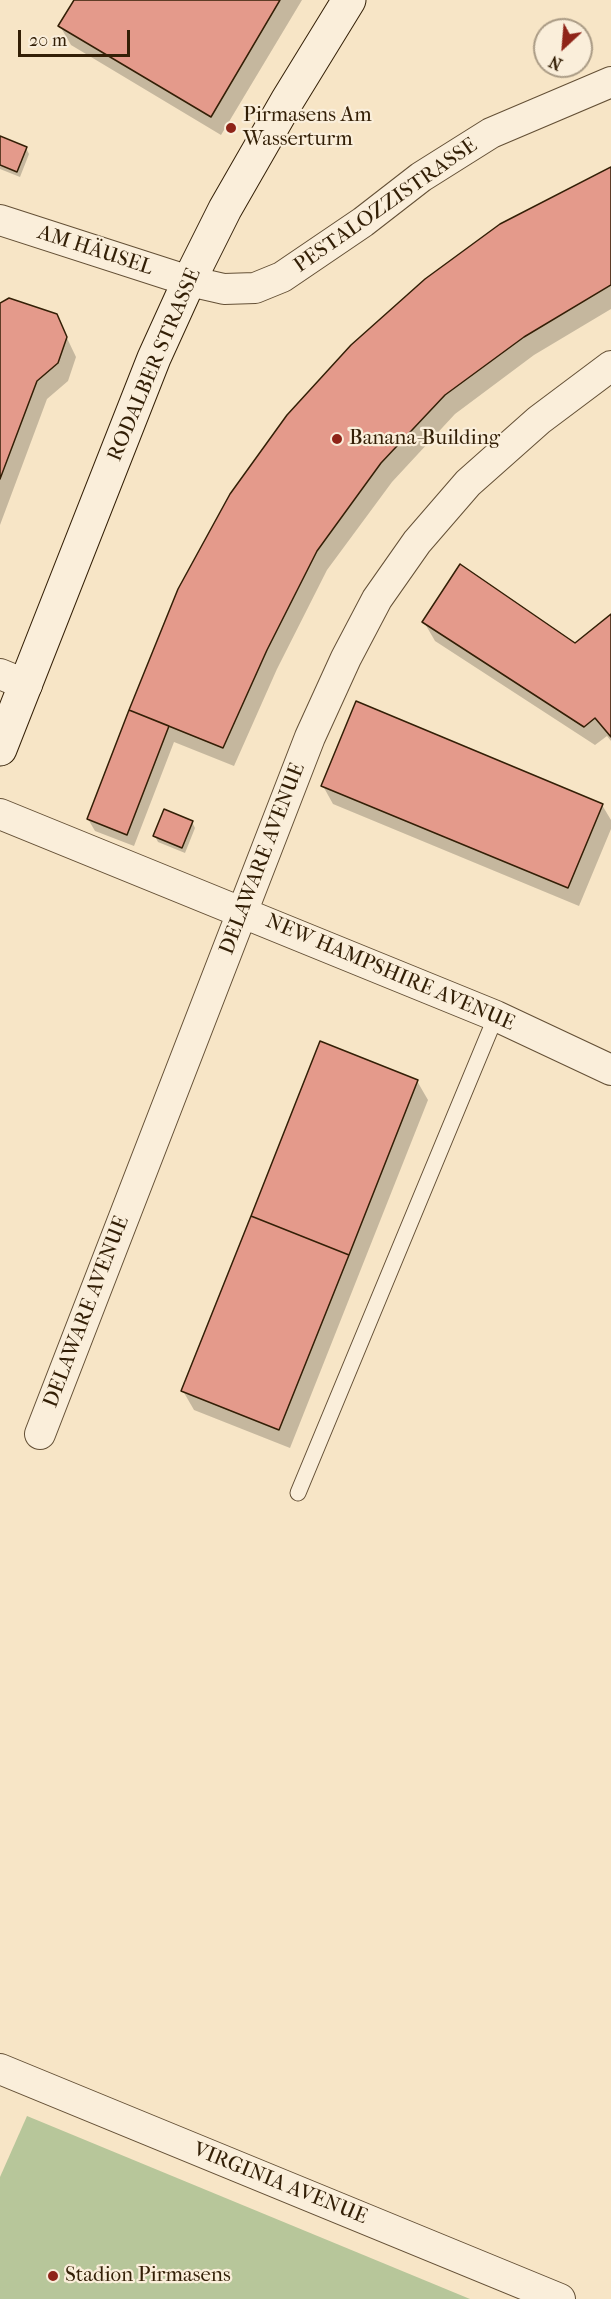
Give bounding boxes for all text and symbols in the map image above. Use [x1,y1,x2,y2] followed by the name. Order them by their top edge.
[21,18,134,56] scale bar
[533,18,593,78] north arrow
[29,30,67,51] text: 20 m
[546,52,565,74] text: N
[243,103,372,153] place label: Pirmasens Am Wasserturm
[224,121,238,135] marker: Pirmasens Am Wasserturm
[290,133,482,279] street label: PESTALOZZISTRASSE
[34,221,156,281] street label: AM HÄUSEL
[103,265,207,465] street label: RODALBER STRASSE
[349,426,500,452] place label: Banana-Building
[330,432,344,446] marker: Banana-Building
[215,760,311,958] street label: DELAWARE AVENUE
[262,909,518,1037] street label: NEW HAMPSHIRE AVENUE
[39,1213,135,1411] street label: DELAWARE AVENUE
[189,2138,371,2230] street label: VIRGINIA AVENUE
[65,2263,231,2289] place label: Stadion Pirmasens
[46,2269,60,2283] marker: Stadion Pirmasens

